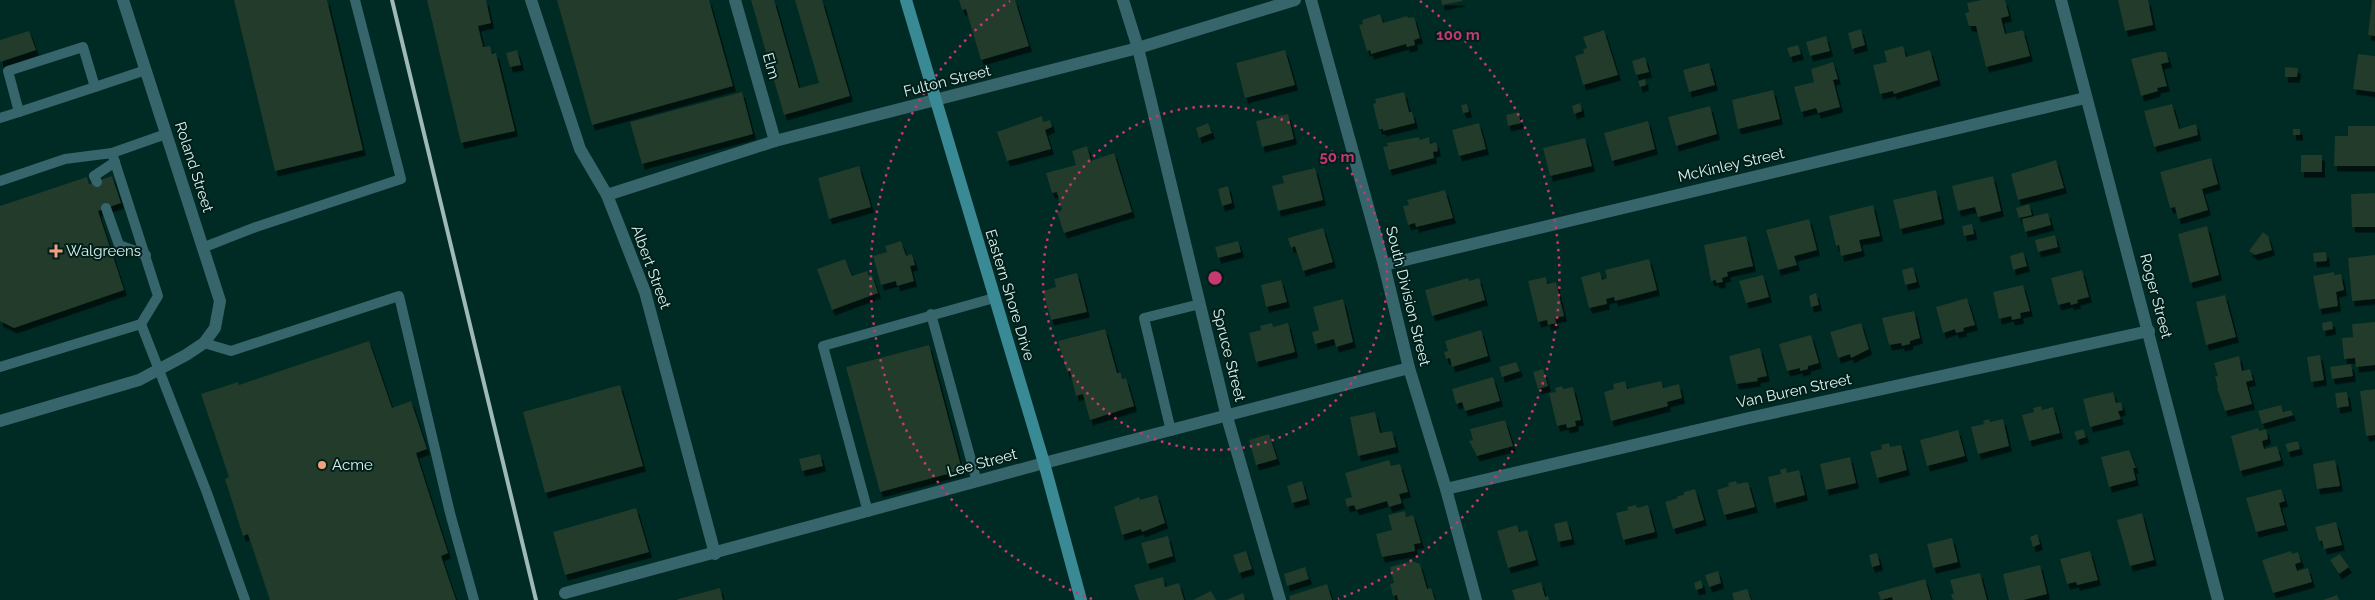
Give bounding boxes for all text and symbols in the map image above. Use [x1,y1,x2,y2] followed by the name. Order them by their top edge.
[1436,26,1480,44] text: 100 m
[759,51,783,81] street label: Elm
[901,61,993,101] street label: Fulton Street
[171,119,217,215] street label: Roland Street
[1676,144,1786,186] street label: McKinley Street
[1319,148,1355,166] text: 50 m
[627,223,675,311] street label: Albert Street
[1382,224,1434,368] street label: South Division Street
[981,227,1039,363] street label: Eastern Shore Drive
[66,242,141,260] place label: Walgreens
[50,245,62,257] marker: Walgreens
[2136,252,2176,340] street label: Roger Street
[1206,269,1224,287] centre of rings
[1209,307,1249,403] street label: Spruce Street
[1735,370,1853,412] street label: Van Buren Street
[945,445,1019,481] street label: Lee Street
[332,456,373,474] place label: Acme
[316,459,328,471] marker: Acme

